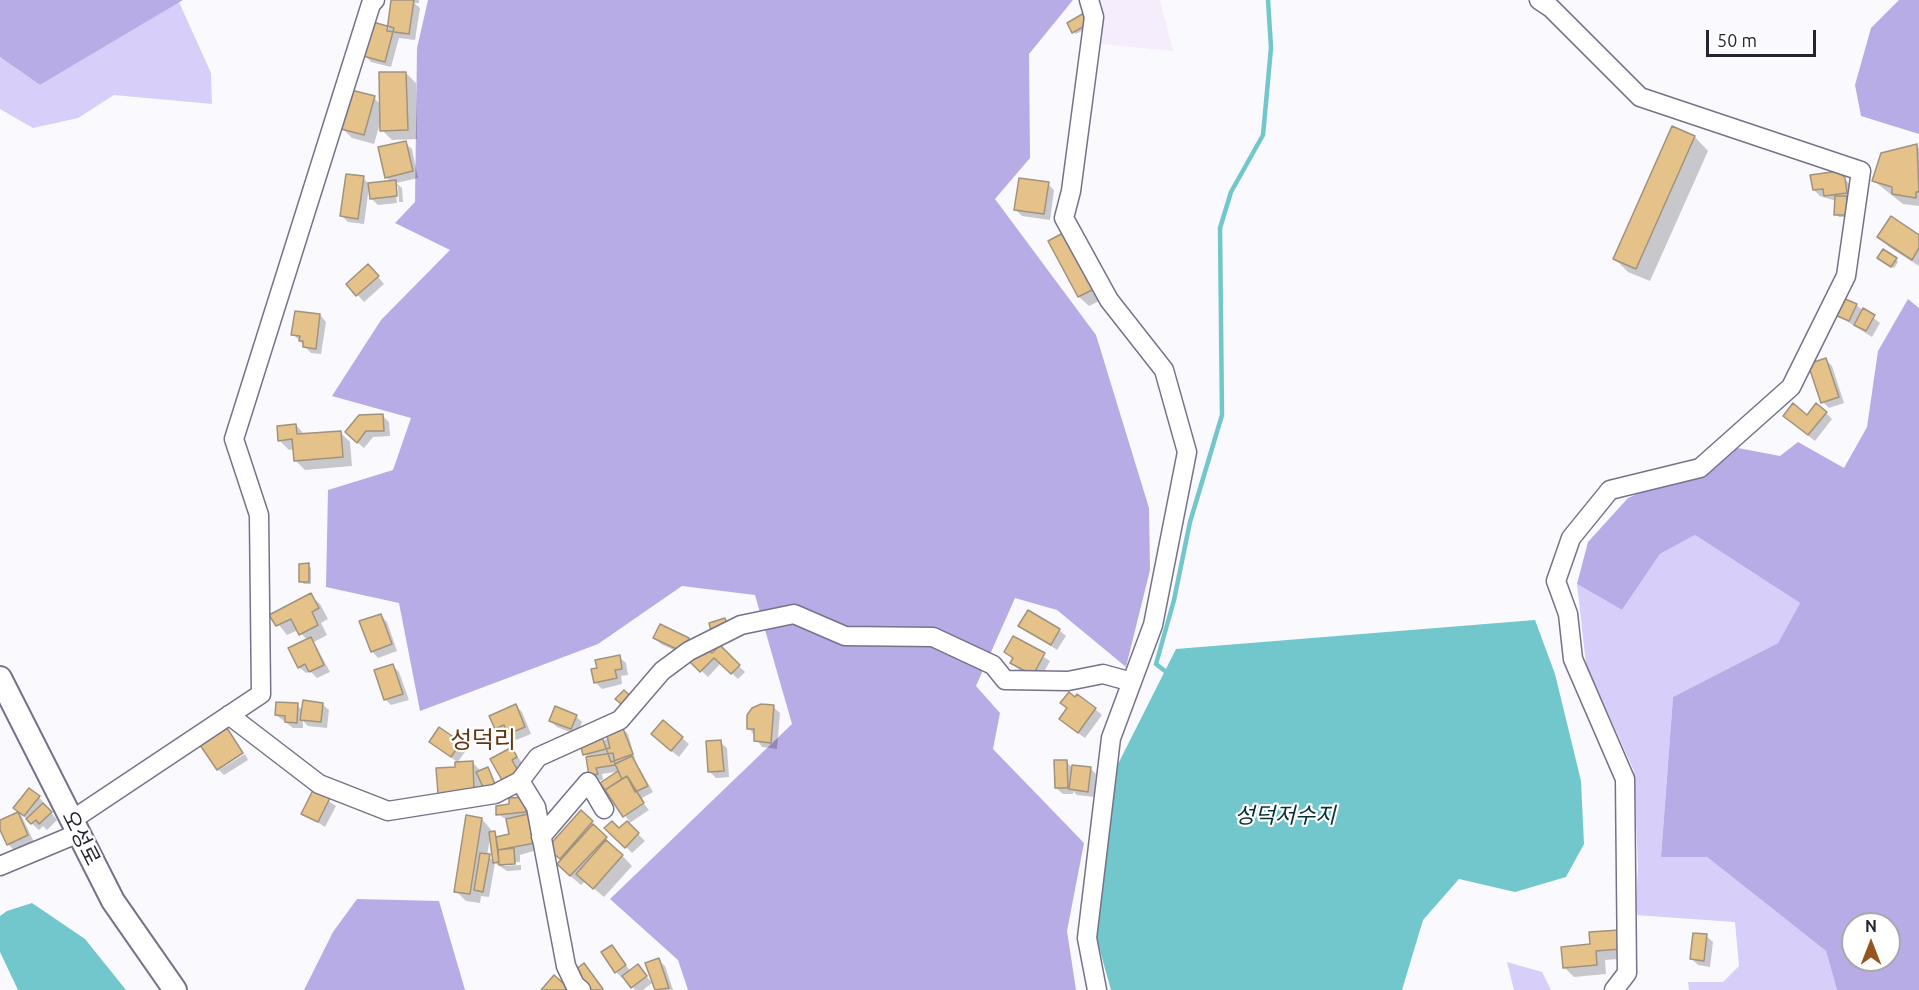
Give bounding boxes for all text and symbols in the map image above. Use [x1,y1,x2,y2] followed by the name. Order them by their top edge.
[1709,18,1818,56] scale bar
[1717,30,1757,50] text: 50 m
[450,726,516,754] district label: 성덕리
[1234,803,1336,829] water label: 성덕저수지
[57,806,105,870] street label: 오성로
[1841,912,1901,972] north arrow
[1865,917,1877,935] text: N

